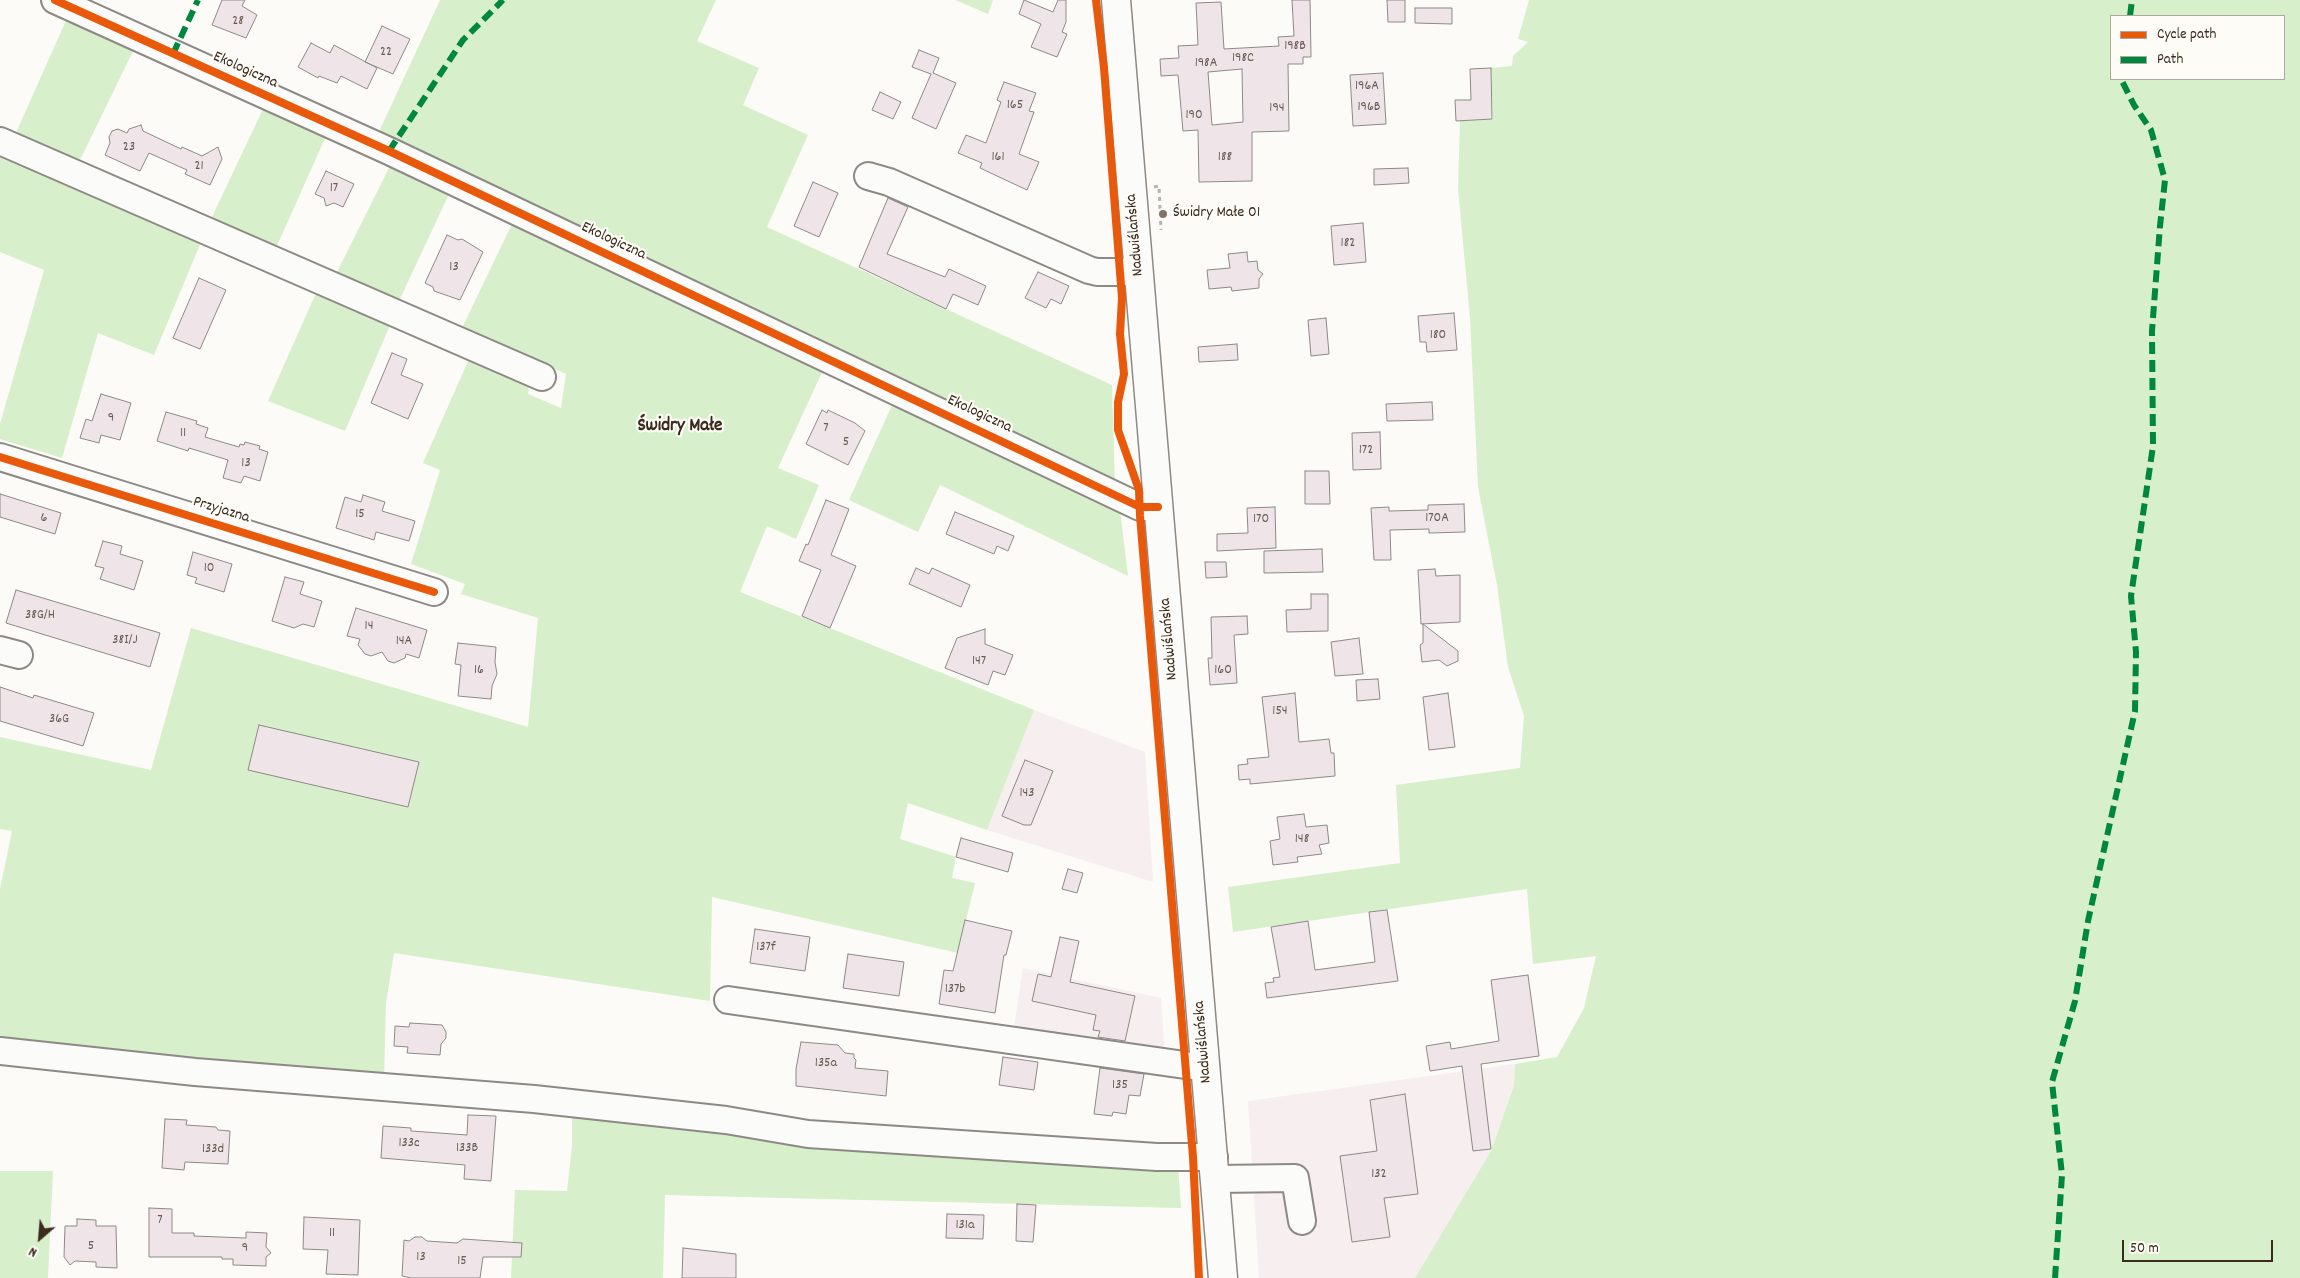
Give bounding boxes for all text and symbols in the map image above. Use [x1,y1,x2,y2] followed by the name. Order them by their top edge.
[232,14,244,30] house number: 28
[2110,15,2285,80] legend
[2157,24,2216,46] text: Cycle path
[1284,39,1306,55] house number: 198B
[380,45,392,61] house number: 22
[209,48,281,94] street label: Ekologiczna
[2157,49,2183,71] text: Path
[1232,51,1254,67] house number: 198C
[1195,56,1217,72] house number: 198A
[1355,79,1379,95] house number: 196A
[1007,98,1023,114] house number: 165
[1358,100,1380,116] house number: 196B
[1269,101,1285,117] house number: 194
[1185,108,1203,124] house number: 190
[123,140,135,156] house number: 23
[992,150,1004,166] house number: 161
[1218,150,1232,166] house number: 188
[194,159,204,175] house number: 21
[330,181,338,197] house number: 17
[1123,193,1149,277] street label: Nadwiślańska
[1173,204,1260,224] place label: Świdry Małe 01
[1157,208,1169,220] marker: Świdry Małe 01
[578,219,648,265] street label: Ekologiczna
[1341,236,1355,252] house number: 182
[449,260,459,276] house number: 13
[1430,328,1446,344] house number: 180
[944,392,1014,438] street label: Ekologiczna
[108,411,114,427] house number: 9
[638,416,722,438] district label: Świdry Małe
[823,421,829,437] house number: 7
[180,426,186,442] house number: 11
[843,435,849,451] house number: 5
[1359,443,1373,459] house number: 172
[241,456,251,472] house number: 13
[190,493,252,529] street label: Przyjazna
[355,507,365,523] house number: 15
[41,511,47,527] house number: 6
[1425,511,1449,527] house number: 170A
[1253,512,1269,528] house number: 170
[204,561,214,577] house number: 10
[1157,597,1183,681] street label: Nadwiślańska
[25,608,55,624] house number: 38G/H
[365,619,373,635] house number: 14
[112,633,138,649] house number: 38I/J
[396,634,412,650] house number: 14A
[972,654,986,670] house number: 147
[474,663,484,679] house number: 16
[1214,663,1232,679] house number: 160
[1272,704,1288,720] house number: 154
[49,712,69,728] house number: 36G
[1019,786,1035,802] house number: 143
[1295,832,1309,848] house number: 148
[756,940,776,956] house number: 137f
[945,982,965,998] house number: 137b
[1191,1000,1217,1084] street label: Nadwiślańska
[815,1056,837,1072] house number: 135a
[1112,1078,1128,1094] house number: 135
[398,1136,420,1152] house number: 133c
[456,1141,478,1157] house number: 133B
[202,1142,224,1158] house number: 133d
[1371,1167,1387,1183] house number: 132
[15,1213,65,1263] north arrow
[157,1213,163,1229] house number: 7
[956,1218,974,1234] house number: 131a
[329,1226,335,1242] house number: 11
[2125,1230,2276,1262] scale bar
[2130,1238,2159,1260] text: 50 m
[88,1239,94,1255] house number: 5
[26,1241,41,1262] text: N
[242,1241,248,1257] house number: 9
[416,1250,426,1266] house number: 13
[457,1254,467,1270] house number: 15

